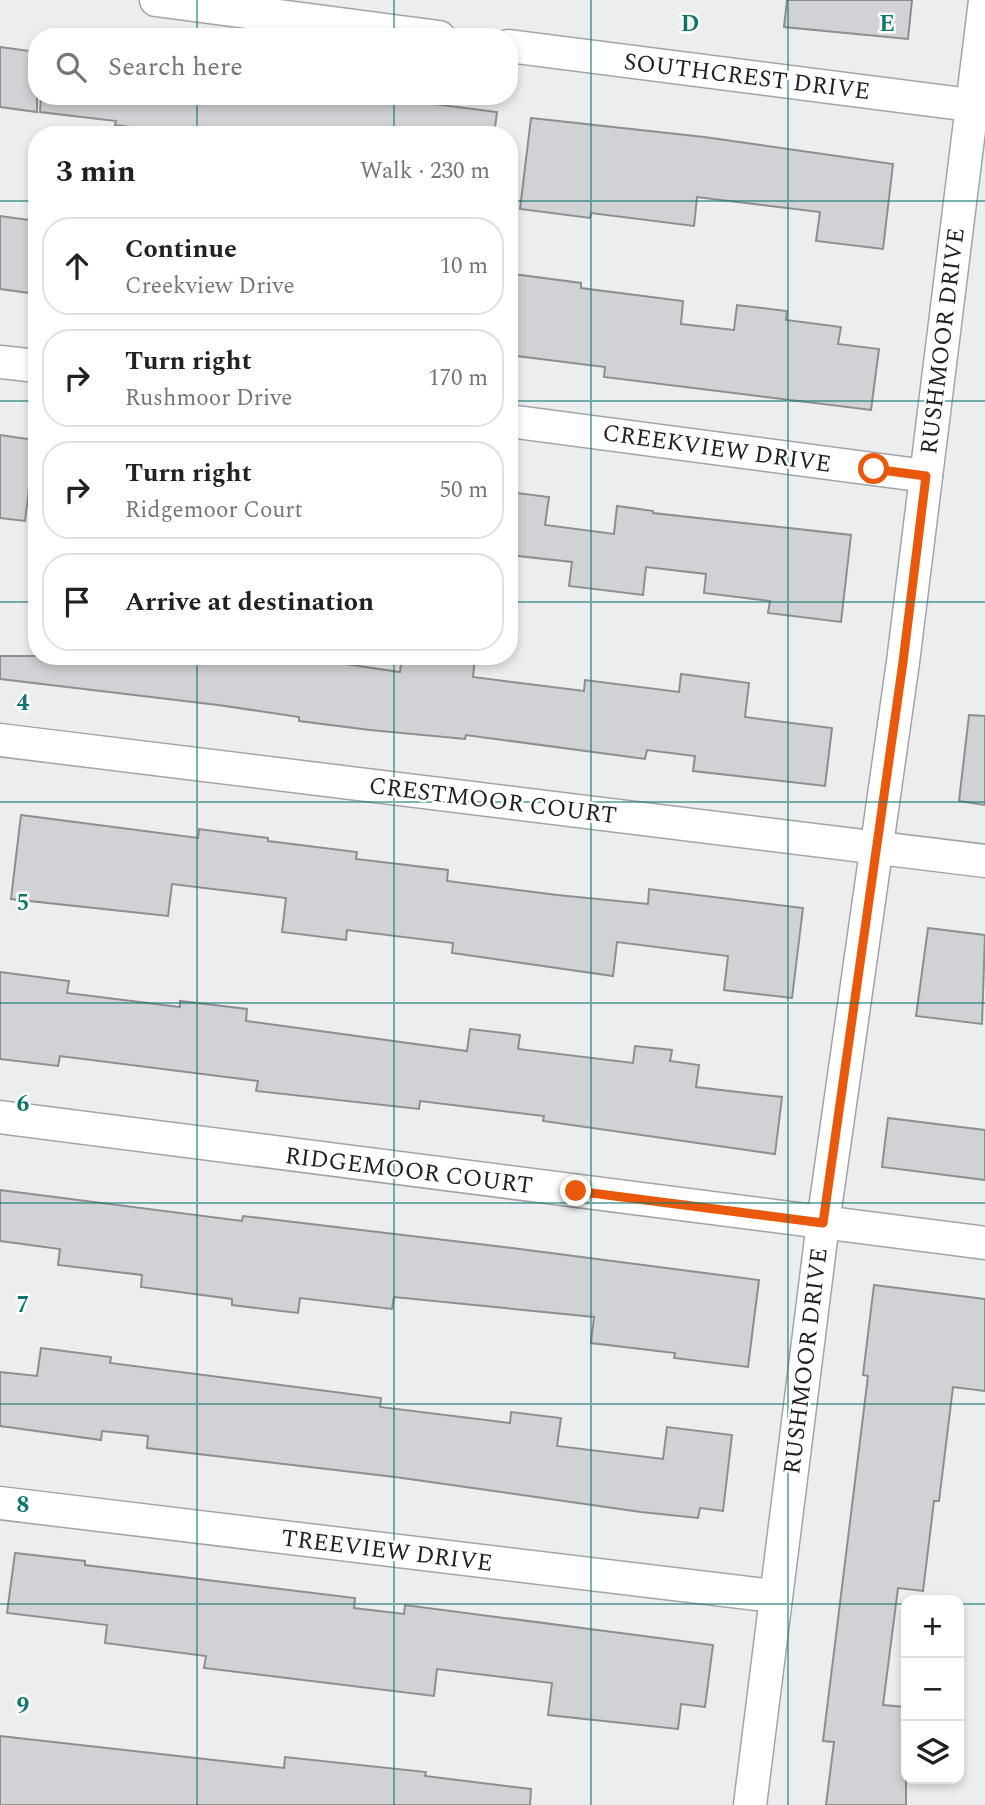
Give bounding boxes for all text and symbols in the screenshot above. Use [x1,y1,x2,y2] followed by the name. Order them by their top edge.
[681,7,699,42] text: D
[879,7,895,42] text: E
[28,28,518,105] search box
[622,44,872,110] street label: SOUTHCREST DRIVE
[108,47,243,87] text: Search here
[52,48,90,86] icon: search
[56,149,136,195] text: 3 min
[360,154,490,189] text: Walk · 230 m
[911,226,975,456] street label: RUSHMOOR DRIVE
[125,229,237,269] text: Continue
[58,247,96,285] icon: ahead
[439,249,488,284] text: 10 m
[125,269,295,304] text: Creekview Drive
[125,341,252,381] text: Turn right
[58,359,96,397] icon: right
[428,361,488,396] text: 170 m
[125,381,292,416] text: Rushmoor Drive
[600,415,834,483] street label: CREEKVIEW DRIVE
[125,453,252,493] text: Turn right
[858,453,889,484] route start
[58,471,96,509] icon: right
[439,473,488,508] text: 50 m
[125,493,303,528] text: Ridgemoor Court
[125,582,374,622] text: Arrive at destination
[58,583,96,621] icon: arrive
[17,686,30,721] text: 4
[367,768,619,834] street label: CRESTMOOR COURT
[17,886,29,921] text: 5
[17,1087,30,1122] text: 6
[283,1138,535,1204] street label: RIDGEMOOR COURT
[560,1175,591,1206] route end
[774,1246,838,1476] street label: RUSHMOOR DRIVE
[17,1288,29,1323] text: 7
[17,1488,29,1523] text: 8
[279,1520,495,1582] street label: TREEVIEW DRIVE
[901,1595,964,1784] map controls
[901,1595,964,1658] button: +
[901,1658,964,1721] button: −
[17,1689,30,1724] text: 9
[901,1721,964,1784] button: layers

